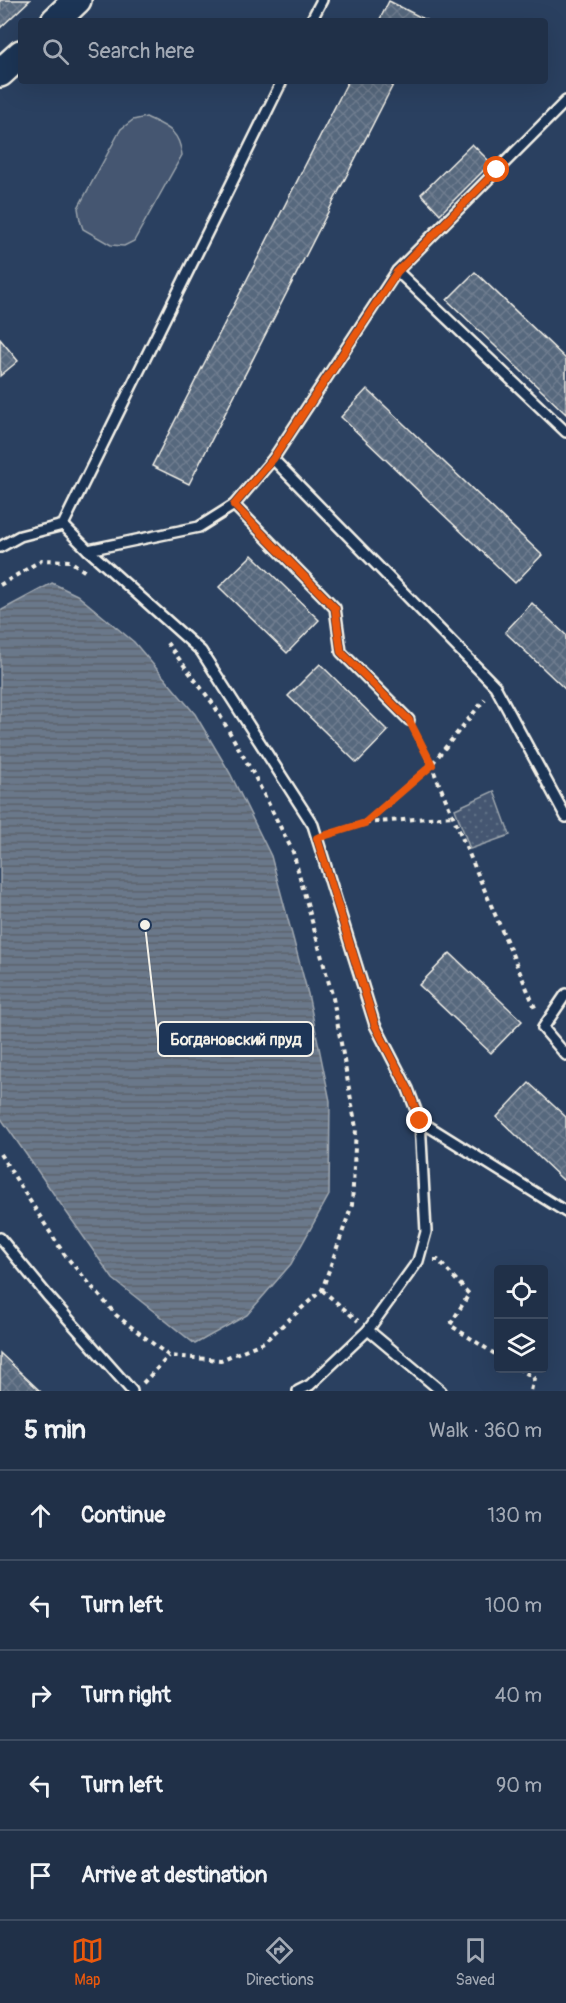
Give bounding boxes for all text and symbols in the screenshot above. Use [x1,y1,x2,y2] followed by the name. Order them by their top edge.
[18,18,548,84] search box
[39,35,72,68] icon: search
[87,37,194,65] text: Search here
[483,156,509,182] route start
[158,1022,313,1056] callout: Богдановский пруд
[170,1030,302,1050] text: Богдановский пруд
[406,1107,432,1133] route end
[494,1265,548,1373] map controls
[494,1265,548,1319] button: locate
[494,1319,548,1373] button: layers
[24,1414,86,1446] text: 5 min
[429,1418,542,1443] text: Walk · 360 m
[24,1499,57,1532] icon: ahead
[81,1501,165,1529] text: Continue
[487,1503,542,1528] text: 130 m
[24,1589,57,1622] icon: left
[81,1591,163,1619] text: Turn left
[485,1593,542,1618] text: 100 m
[24,1679,57,1712] icon: right
[81,1681,171,1709] text: Turn right
[495,1683,542,1708] text: 40 m
[24,1769,57,1802] icon: left
[81,1771,163,1799] text: Turn left
[496,1773,542,1798] text: 90 m
[24,1859,57,1892] icon: arrive
[81,1861,267,1889] text: Arrive at destination
[71,1934,104,1990] tab: Map
[246,1934,314,1990] tab: Directions
[455,1934,495,1990] tab: Saved

